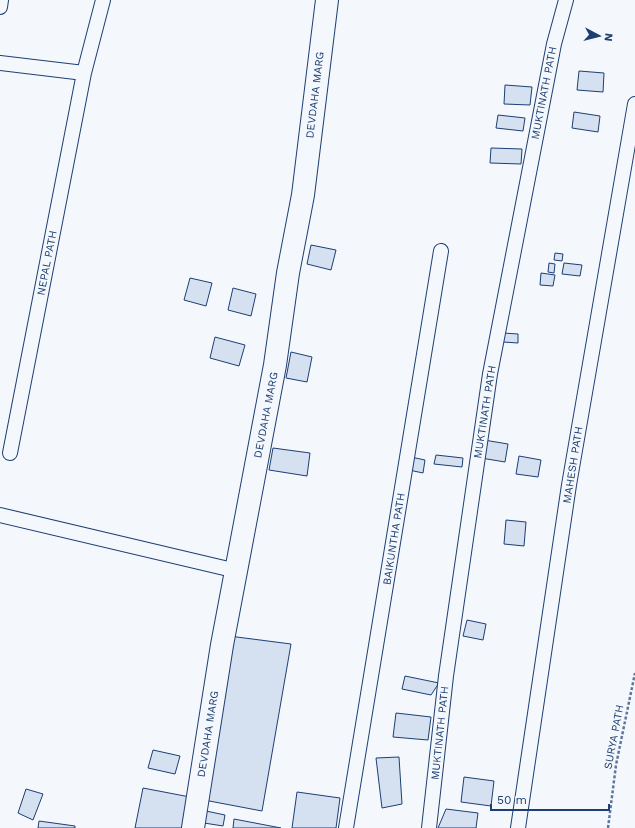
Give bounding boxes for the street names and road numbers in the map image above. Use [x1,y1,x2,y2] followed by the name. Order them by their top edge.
[529,45,559,141] street label: MUKTINATH PATH
[303,51,327,139] street label: DEVDAHA MARG
[34,229,60,297] street label: NEPAL PATH
[471,364,499,460] street label: MUKTINATH PATH
[251,371,281,459] street label: DEVDAHA MARG
[560,426,586,504] street label: MAHESH PATH
[380,492,408,586] street label: BAIKUNTHA PATH
[429,685,451,781] street label: MUKTINATH PATH
[195,690,221,778] street label: DEVDAHA MARG
[601,704,627,770] street label: SURYA PATH

